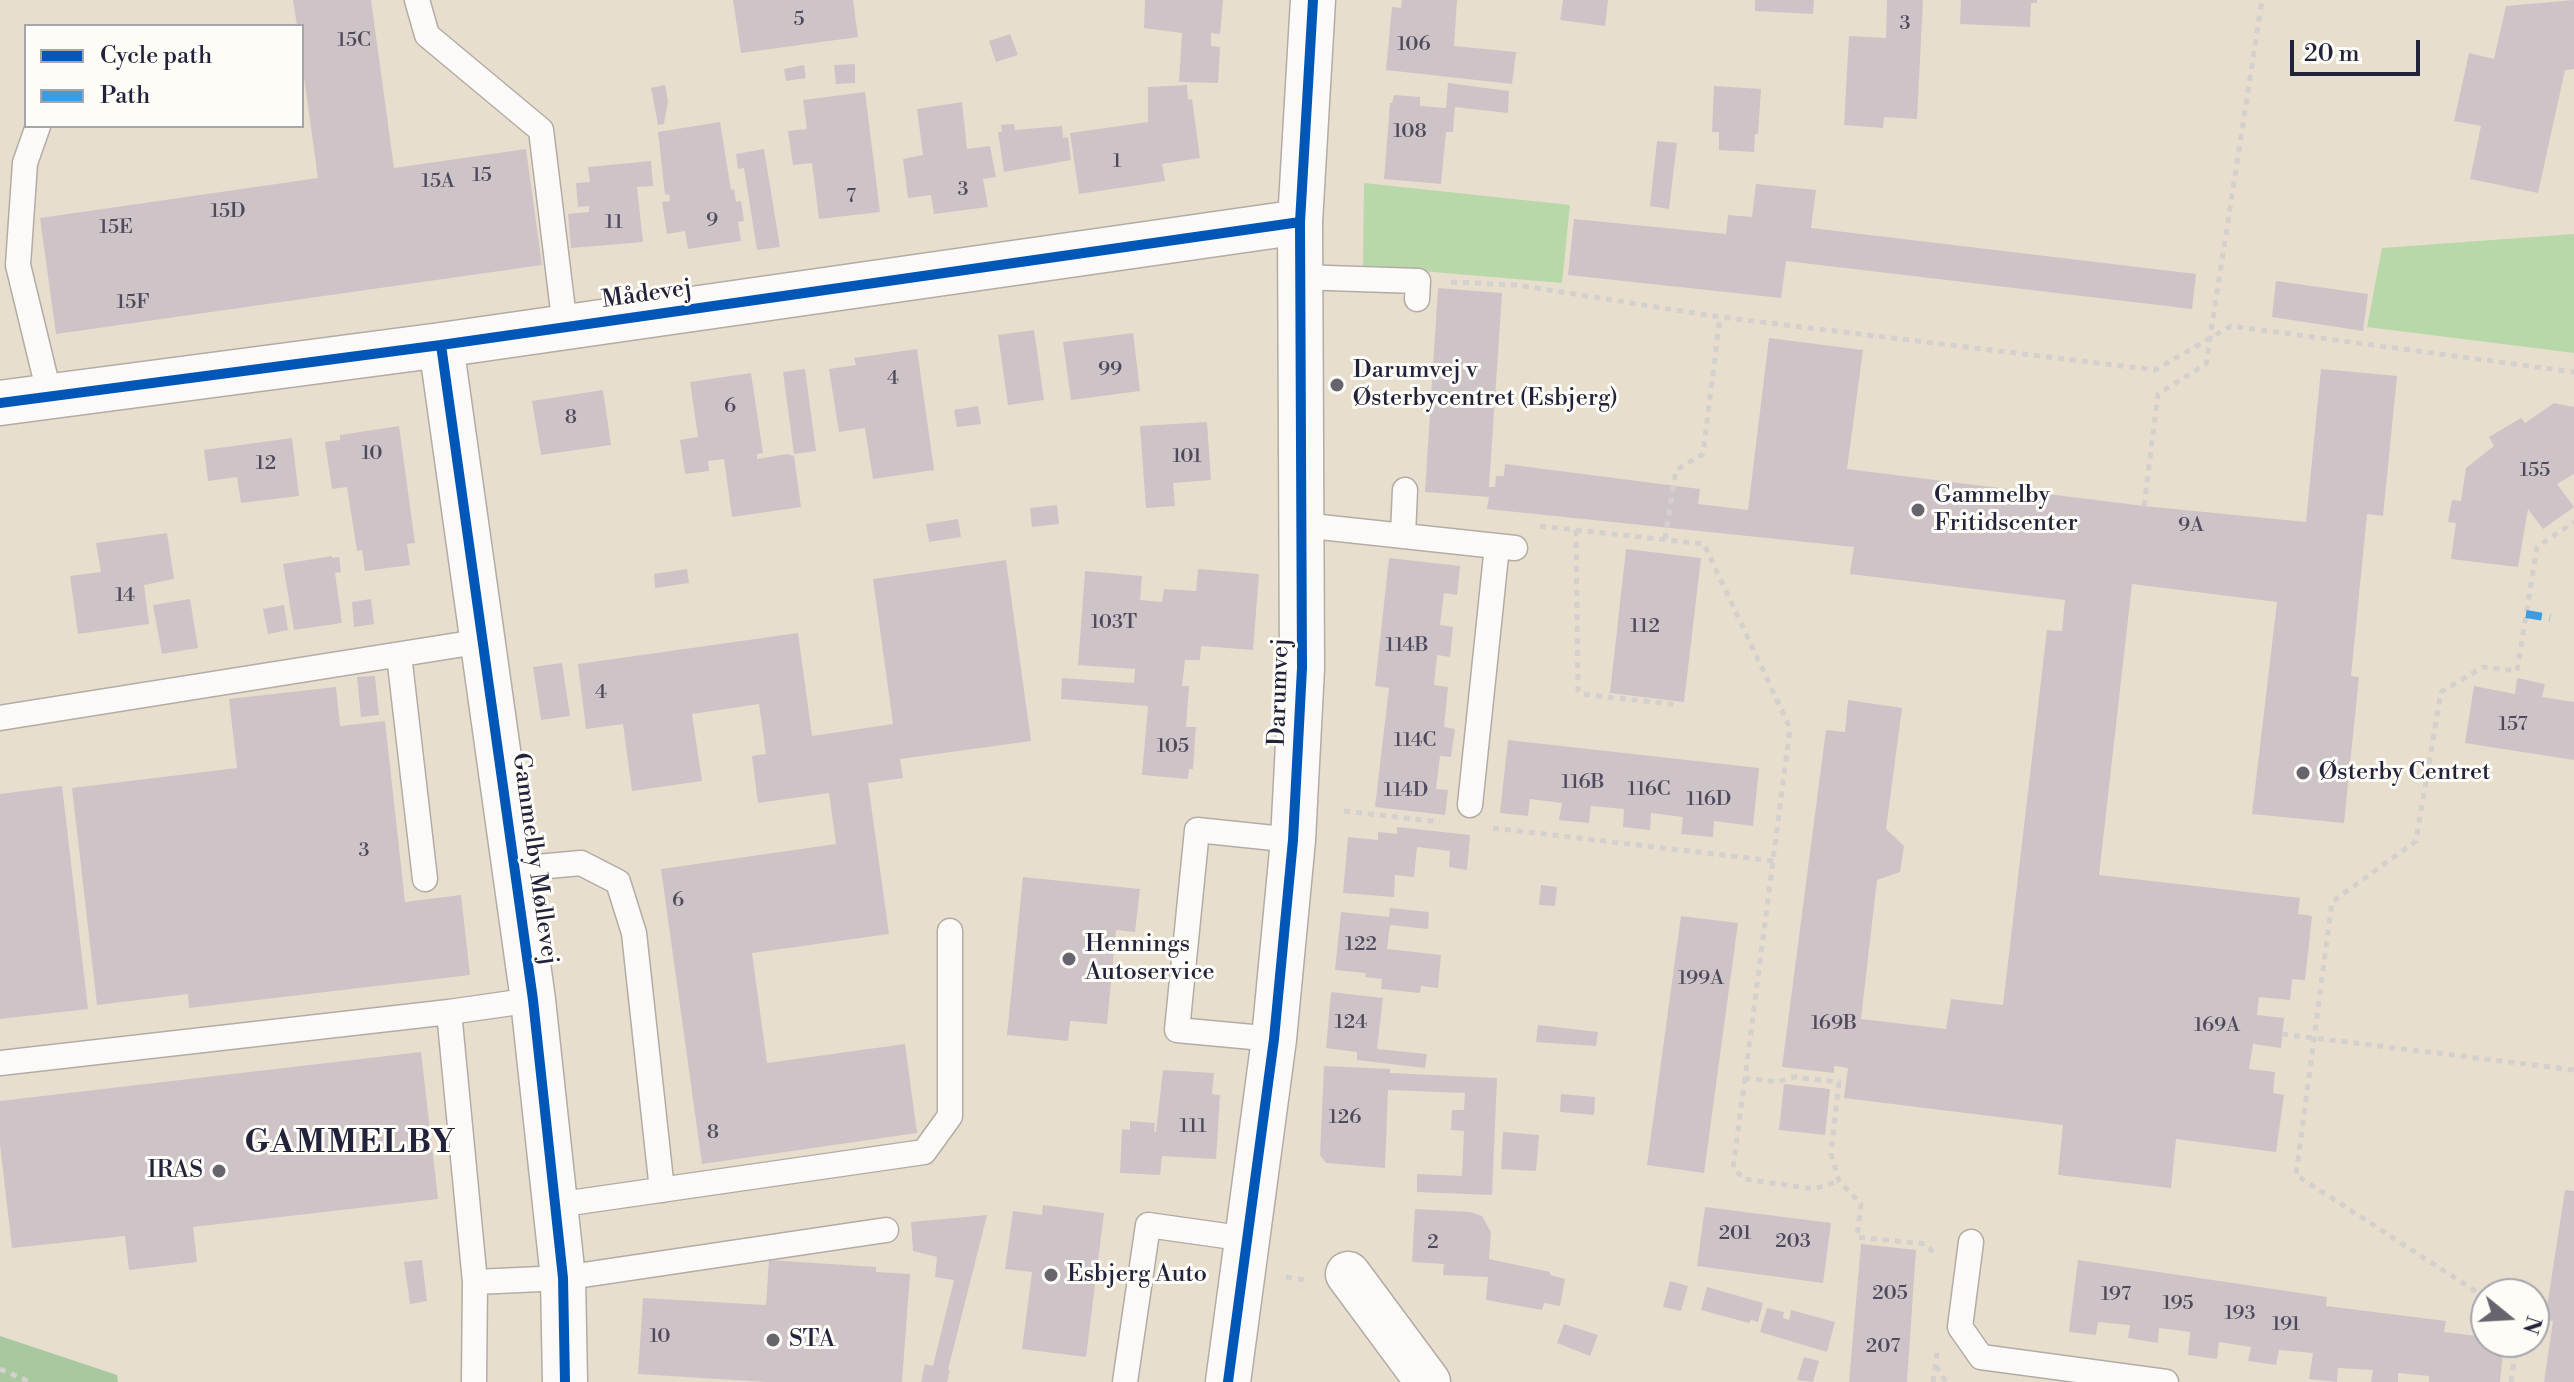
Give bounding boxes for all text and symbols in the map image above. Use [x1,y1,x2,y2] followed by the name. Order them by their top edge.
[793,8,805,32] house number: 5
[1899,12,1911,36] house number: 3
[24,24,304,128] legend
[2294,24,2424,74] scale bar
[337,29,371,53] house number: 15C
[1397,33,1431,57] house number: 106
[2304,39,2360,69] text: 20 m
[100,41,212,71] text: Cycle path
[100,81,150,111] text: Path
[1393,120,1427,144] house number: 108
[1113,150,1121,174] house number: 1
[472,164,492,188] house number: 15
[421,170,455,194] house number: 15A
[957,178,969,202] house number: 3
[846,185,856,209] house number: 7
[210,200,246,224] house number: 15D
[706,209,718,233] house number: 9
[605,211,623,235] house number: 11
[99,216,133,240] house number: 15E
[600,274,694,316] street label: Mådevej
[117,291,149,315] house number: 15F
[1353,357,1618,413] place label: Darumvej v Østerbycentret (Esbjerg)
[1098,358,1122,382] house number: 99
[887,367,899,391] house number: 4
[1328,376,1346,394] marker: Darumvej v Østerbycentret (Esbjerg)
[724,395,736,419] house number: 6
[565,406,577,430] house number: 8
[361,442,383,466] house number: 10
[1172,445,1202,469] house number: 101
[256,452,276,476] house number: 12
[2520,459,2550,483] house number: 155
[1934,482,2078,538] place label: Gammelby Fritidscenter
[1909,501,1927,519] marker: Gammelby Fritidscenter
[2178,514,2204,538] house number: 9A
[115,584,135,608] house number: 14
[1091,611,1137,635] house number: 103T
[1630,615,1660,639] house number: 112
[1385,634,1429,658] house number: 114B
[1264,638,1296,746] street label: Darumvej
[595,681,607,705] house number: 4
[2499,713,2527,737] house number: 157
[1394,729,1436,753] house number: 114C
[1157,735,1189,759] house number: 105
[505,751,563,967] street label: Gammelby Møllevej
[2319,759,2491,787] place label: Østerby Centret
[2294,764,2312,782] marker: Østerby Centret
[1561,771,1605,795] house number: 116B
[1627,778,1671,802] house number: 116C
[1384,779,1428,803] house number: 114D
[1687,788,1731,812] house number: 116D
[358,839,370,863] house number: 3
[672,889,684,913] house number: 6
[1085,931,1215,987] place label: Hennings Autoservice
[1345,933,1377,957] house number: 122
[1060,950,1078,968] marker: Hennings Autoservice
[1678,967,1724,991] house number: 199A
[1335,1011,1367,1035] house number: 124
[1811,1012,1857,1036] house number: 169B
[2194,1014,2240,1038] house number: 169A
[1329,1106,1361,1130] house number: 126
[1179,1115,1207,1139] house number: 111
[707,1121,719,1145] house number: 8
[245,1125,457,1163] district label: GAMMELBY
[147,1157,203,1185] place label: IRAS
[210,1162,228,1180] marker: IRAS
[1719,1222,1751,1246] house number: 201
[1775,1230,1811,1254] house number: 203
[1427,1231,1439,1255] house number: 2
[1067,1261,1207,1289] place label: Esbjerg Auto
[1042,1266,1060,1284] marker: Esbjerg Auto
[2470,1278,2550,1358] north arrow
[1872,1282,1908,1306] house number: 205
[2101,1283,2131,1307] house number: 197
[2162,1292,2194,1316] house number: 195
[2224,1302,2256,1326] house number: 193
[2272,1313,2300,1337] house number: 191
[2516,1313,2547,1337] text: N
[649,1325,671,1349] house number: 10
[789,1326,835,1354] place label: STA
[764,1331,782,1349] marker: STA
[1866,1335,1900,1359] house number: 207

